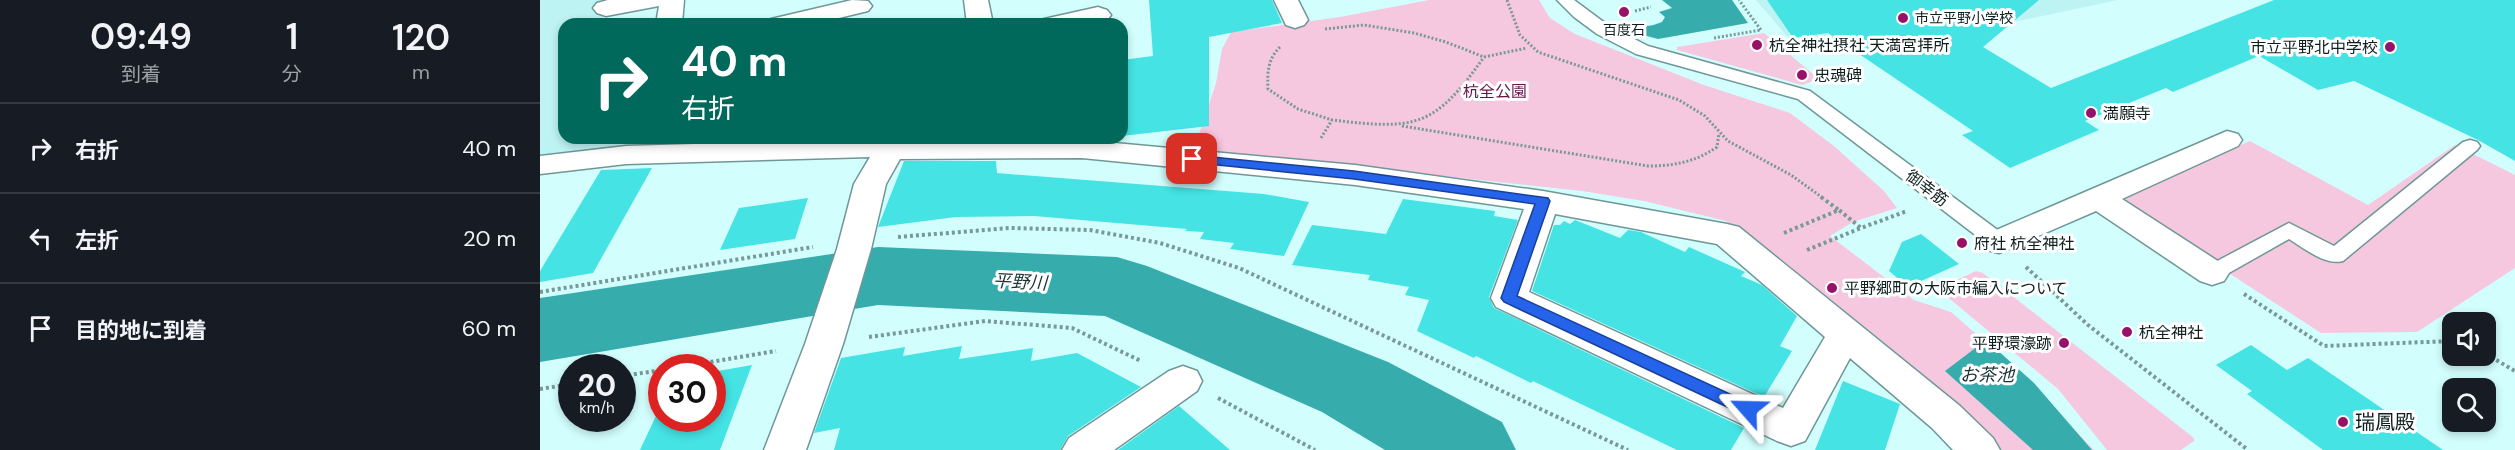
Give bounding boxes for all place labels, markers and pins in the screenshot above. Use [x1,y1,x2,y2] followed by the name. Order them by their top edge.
[1617,5,1631,19] marker: 百度石
[1915,9,2013,27] place label: 市立平野小学校
[1896,11,1910,25] marker: 市立平野小学校
[1603,21,1645,39] place label: 百度石
[1769,35,1949,56] place label: 杭全神社摂社 天満宮拝所
[2250,37,2378,58] place label: 市立平野北中学校
[1750,38,1764,52] marker: 杭全神社摂社 天満宮拝所
[2383,40,2397,54] marker: 市立平野北中学校
[1814,65,1862,86] place label: 忠魂碑
[1795,68,1809,82] marker: 忠魂碑
[2103,103,2151,124] place label: 満願寺
[2084,106,2098,120] marker: 満願寺
[1166,133,1217,184] pin
[1974,233,2074,254] place label: 府社 杭全神社
[1955,236,1969,250] marker: 府社 杭全神社
[1844,278,2068,299] place label: 平野郷町の大阪市編入について
[1825,281,1839,295] marker: 平野郷町の大阪市編入について
[2139,322,2203,343] place label: 杭全神社
[2120,325,2134,339] marker: 杭全神社
[1972,333,2052,354] place label: 平野環濠跡
[2057,336,2071,350] marker: 平野環濠跡
[2355,409,2415,435] place label: 瑞鳳殿
[2336,415,2350,429] marker: 瑞鳳殿

